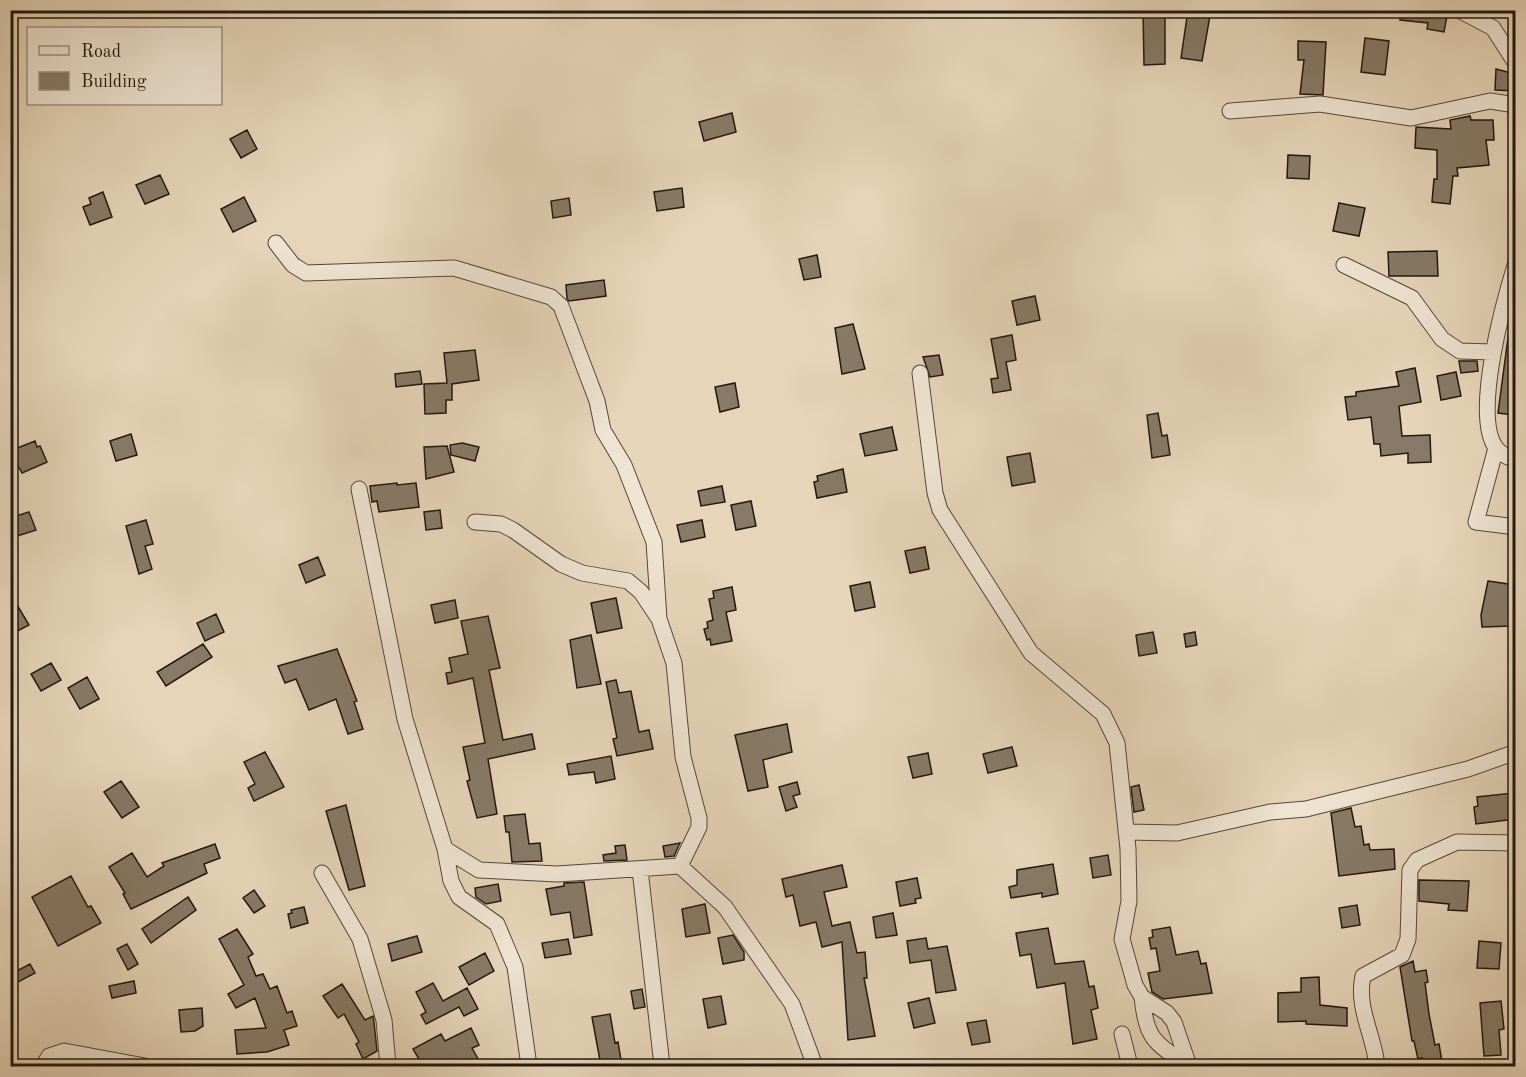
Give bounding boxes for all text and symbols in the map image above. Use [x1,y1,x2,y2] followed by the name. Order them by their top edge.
[27,27,222,105] legend
[81,43,121,61] text: Road
[81,73,147,91] text: Building

